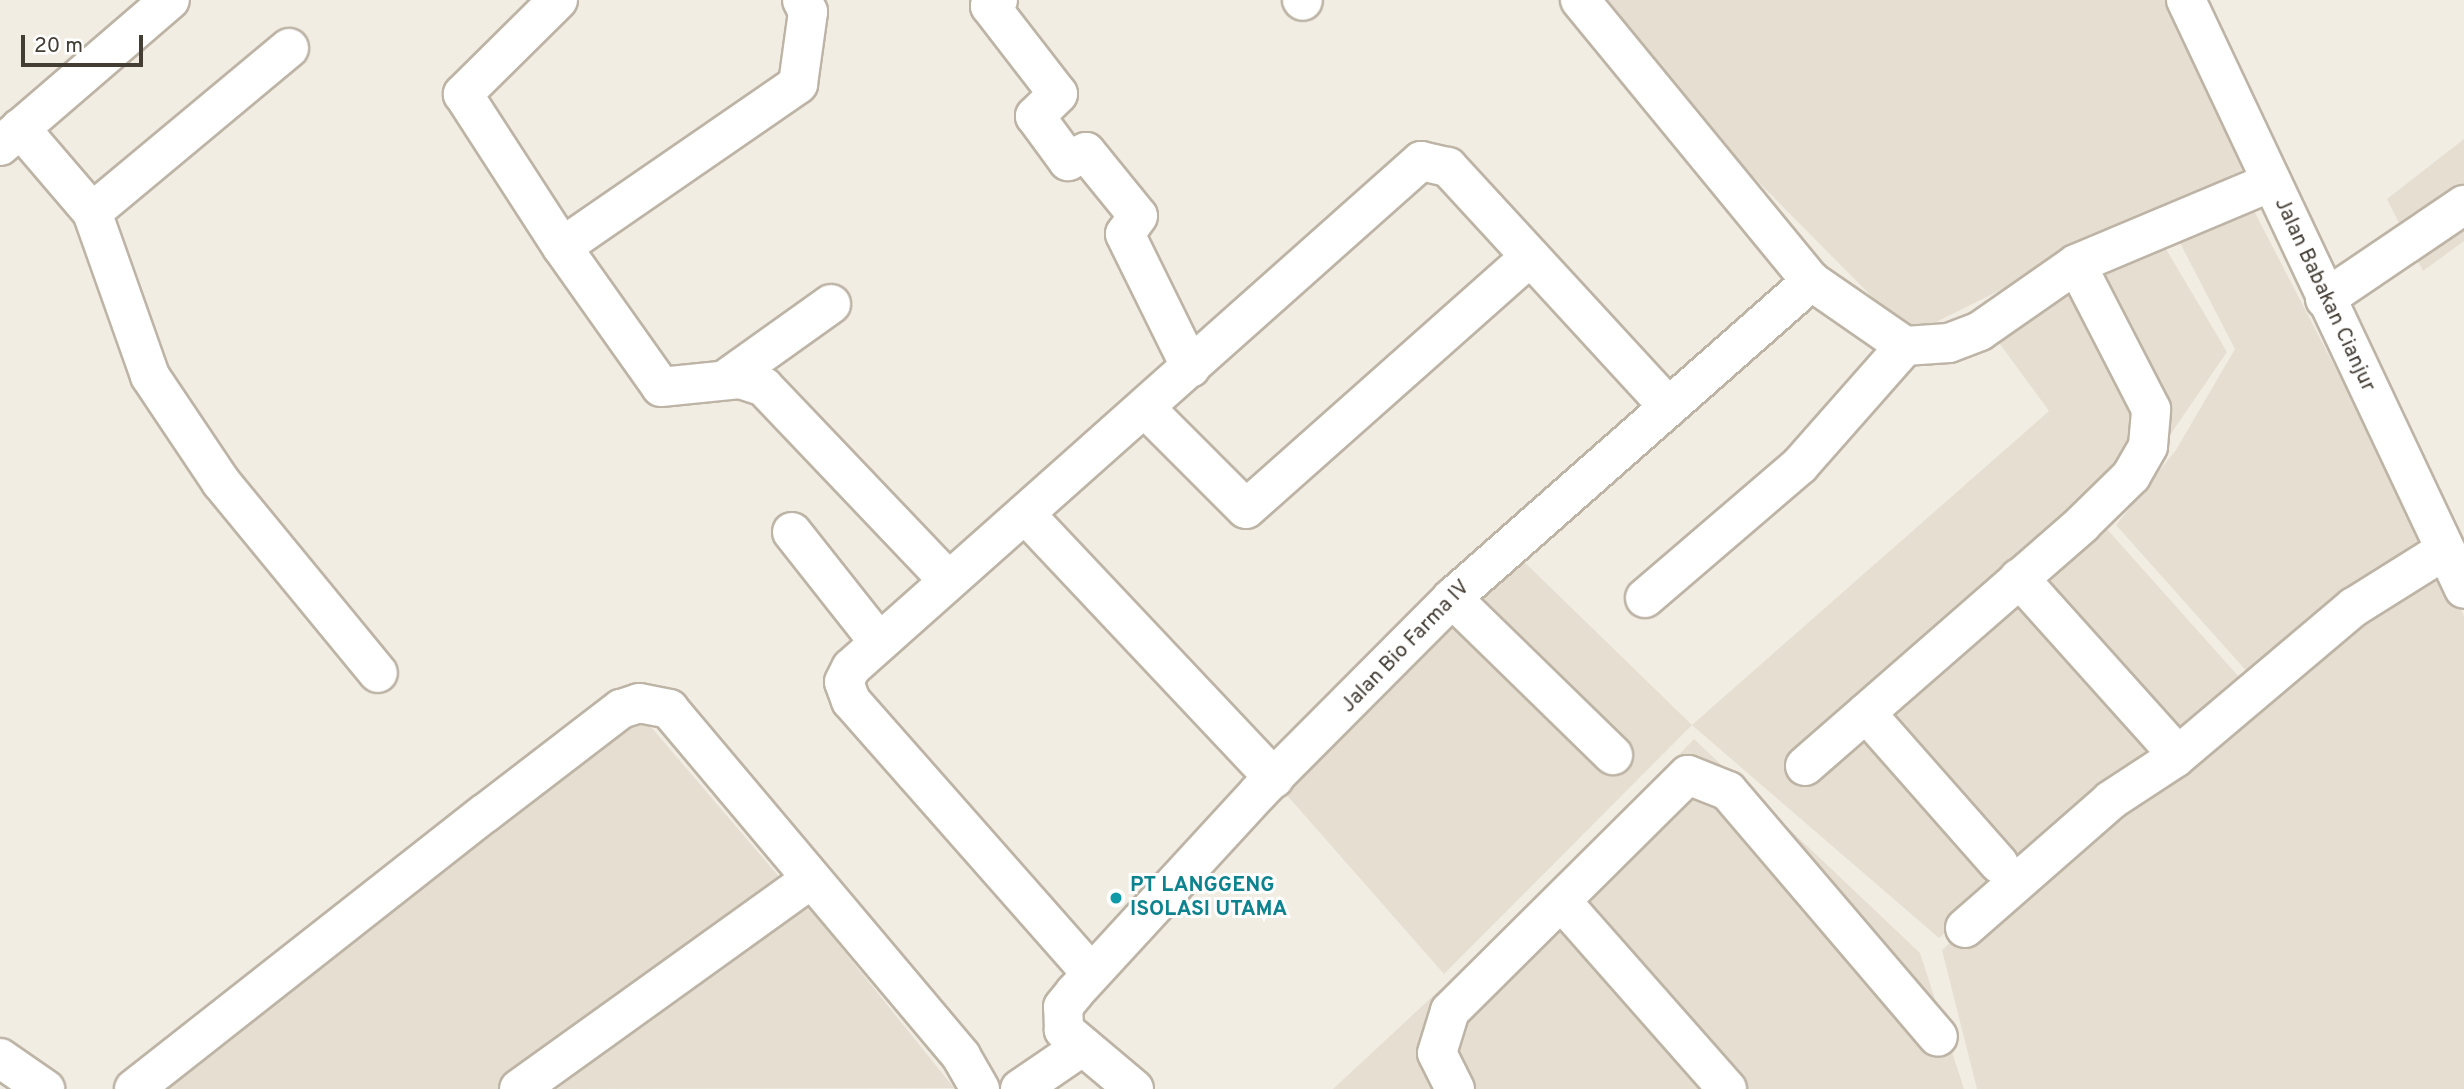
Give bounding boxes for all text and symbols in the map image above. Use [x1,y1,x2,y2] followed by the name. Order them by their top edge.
[24,21,147,65] scale bar
[34,33,83,60] text: 20 m
[2268,194,2380,396] street label: Jalan Babakan Cianjur
[1336,575,1476,719] street label: Jalan Bio Farma IV
[1130,873,1287,923] place label: PT LANGGENG ISOLASI UTAMA
[1108,890,1124,906] marker: PT LANGGENG ISOLASI UTAMA

